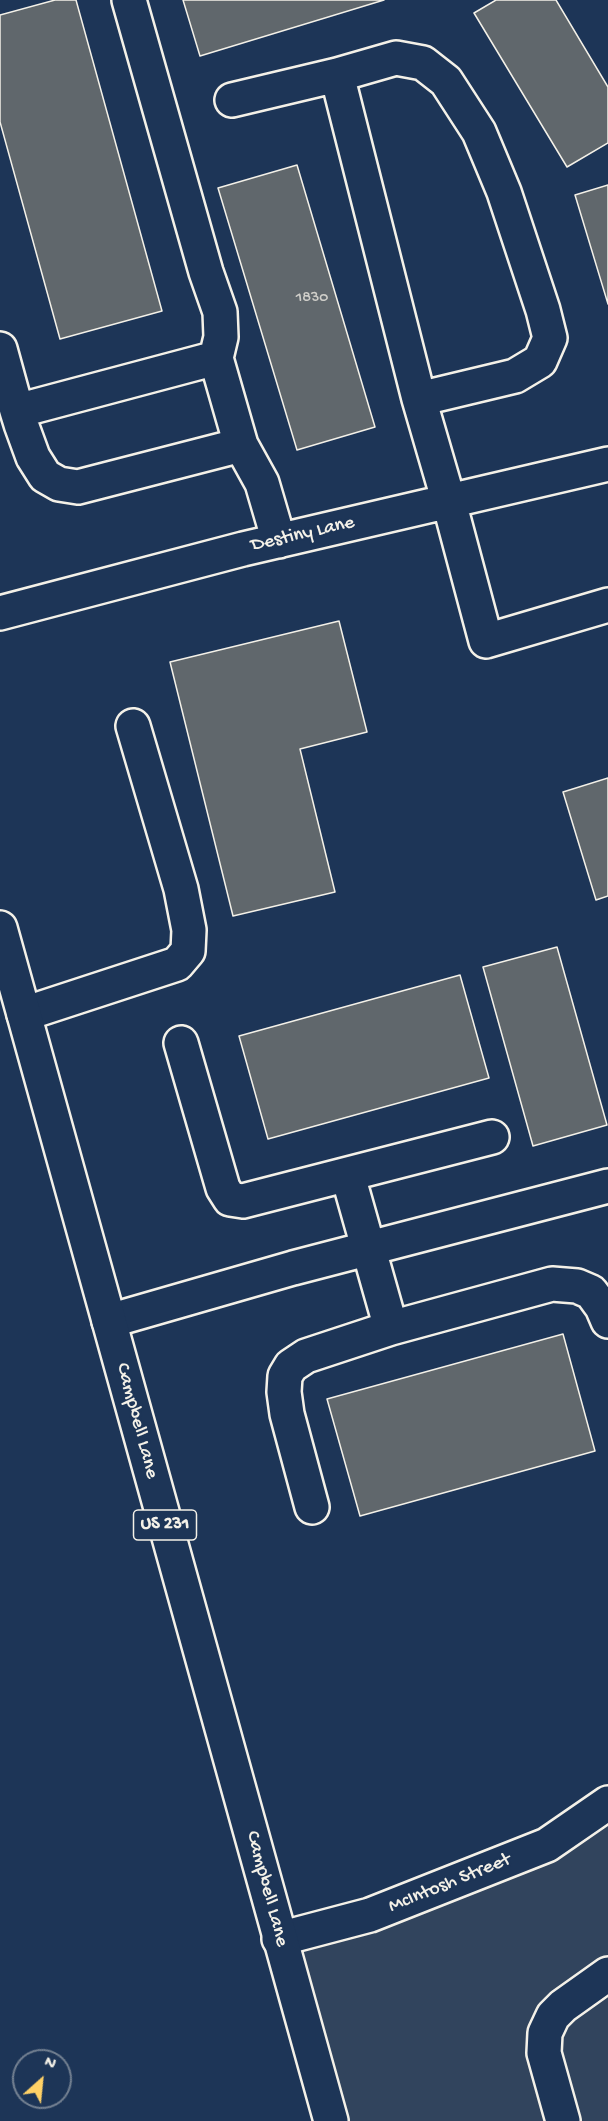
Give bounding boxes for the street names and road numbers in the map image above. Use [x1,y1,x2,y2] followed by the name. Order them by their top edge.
[249,511,357,559] street label: Destiny Lane
[109,1361,163,1481] street label: Campbell Lane
[134,1510,196,1540] road number: US 231
[239,1829,293,1949] street label: Campbell Lane
[385,1849,515,1919] street label: McIntosh Street

